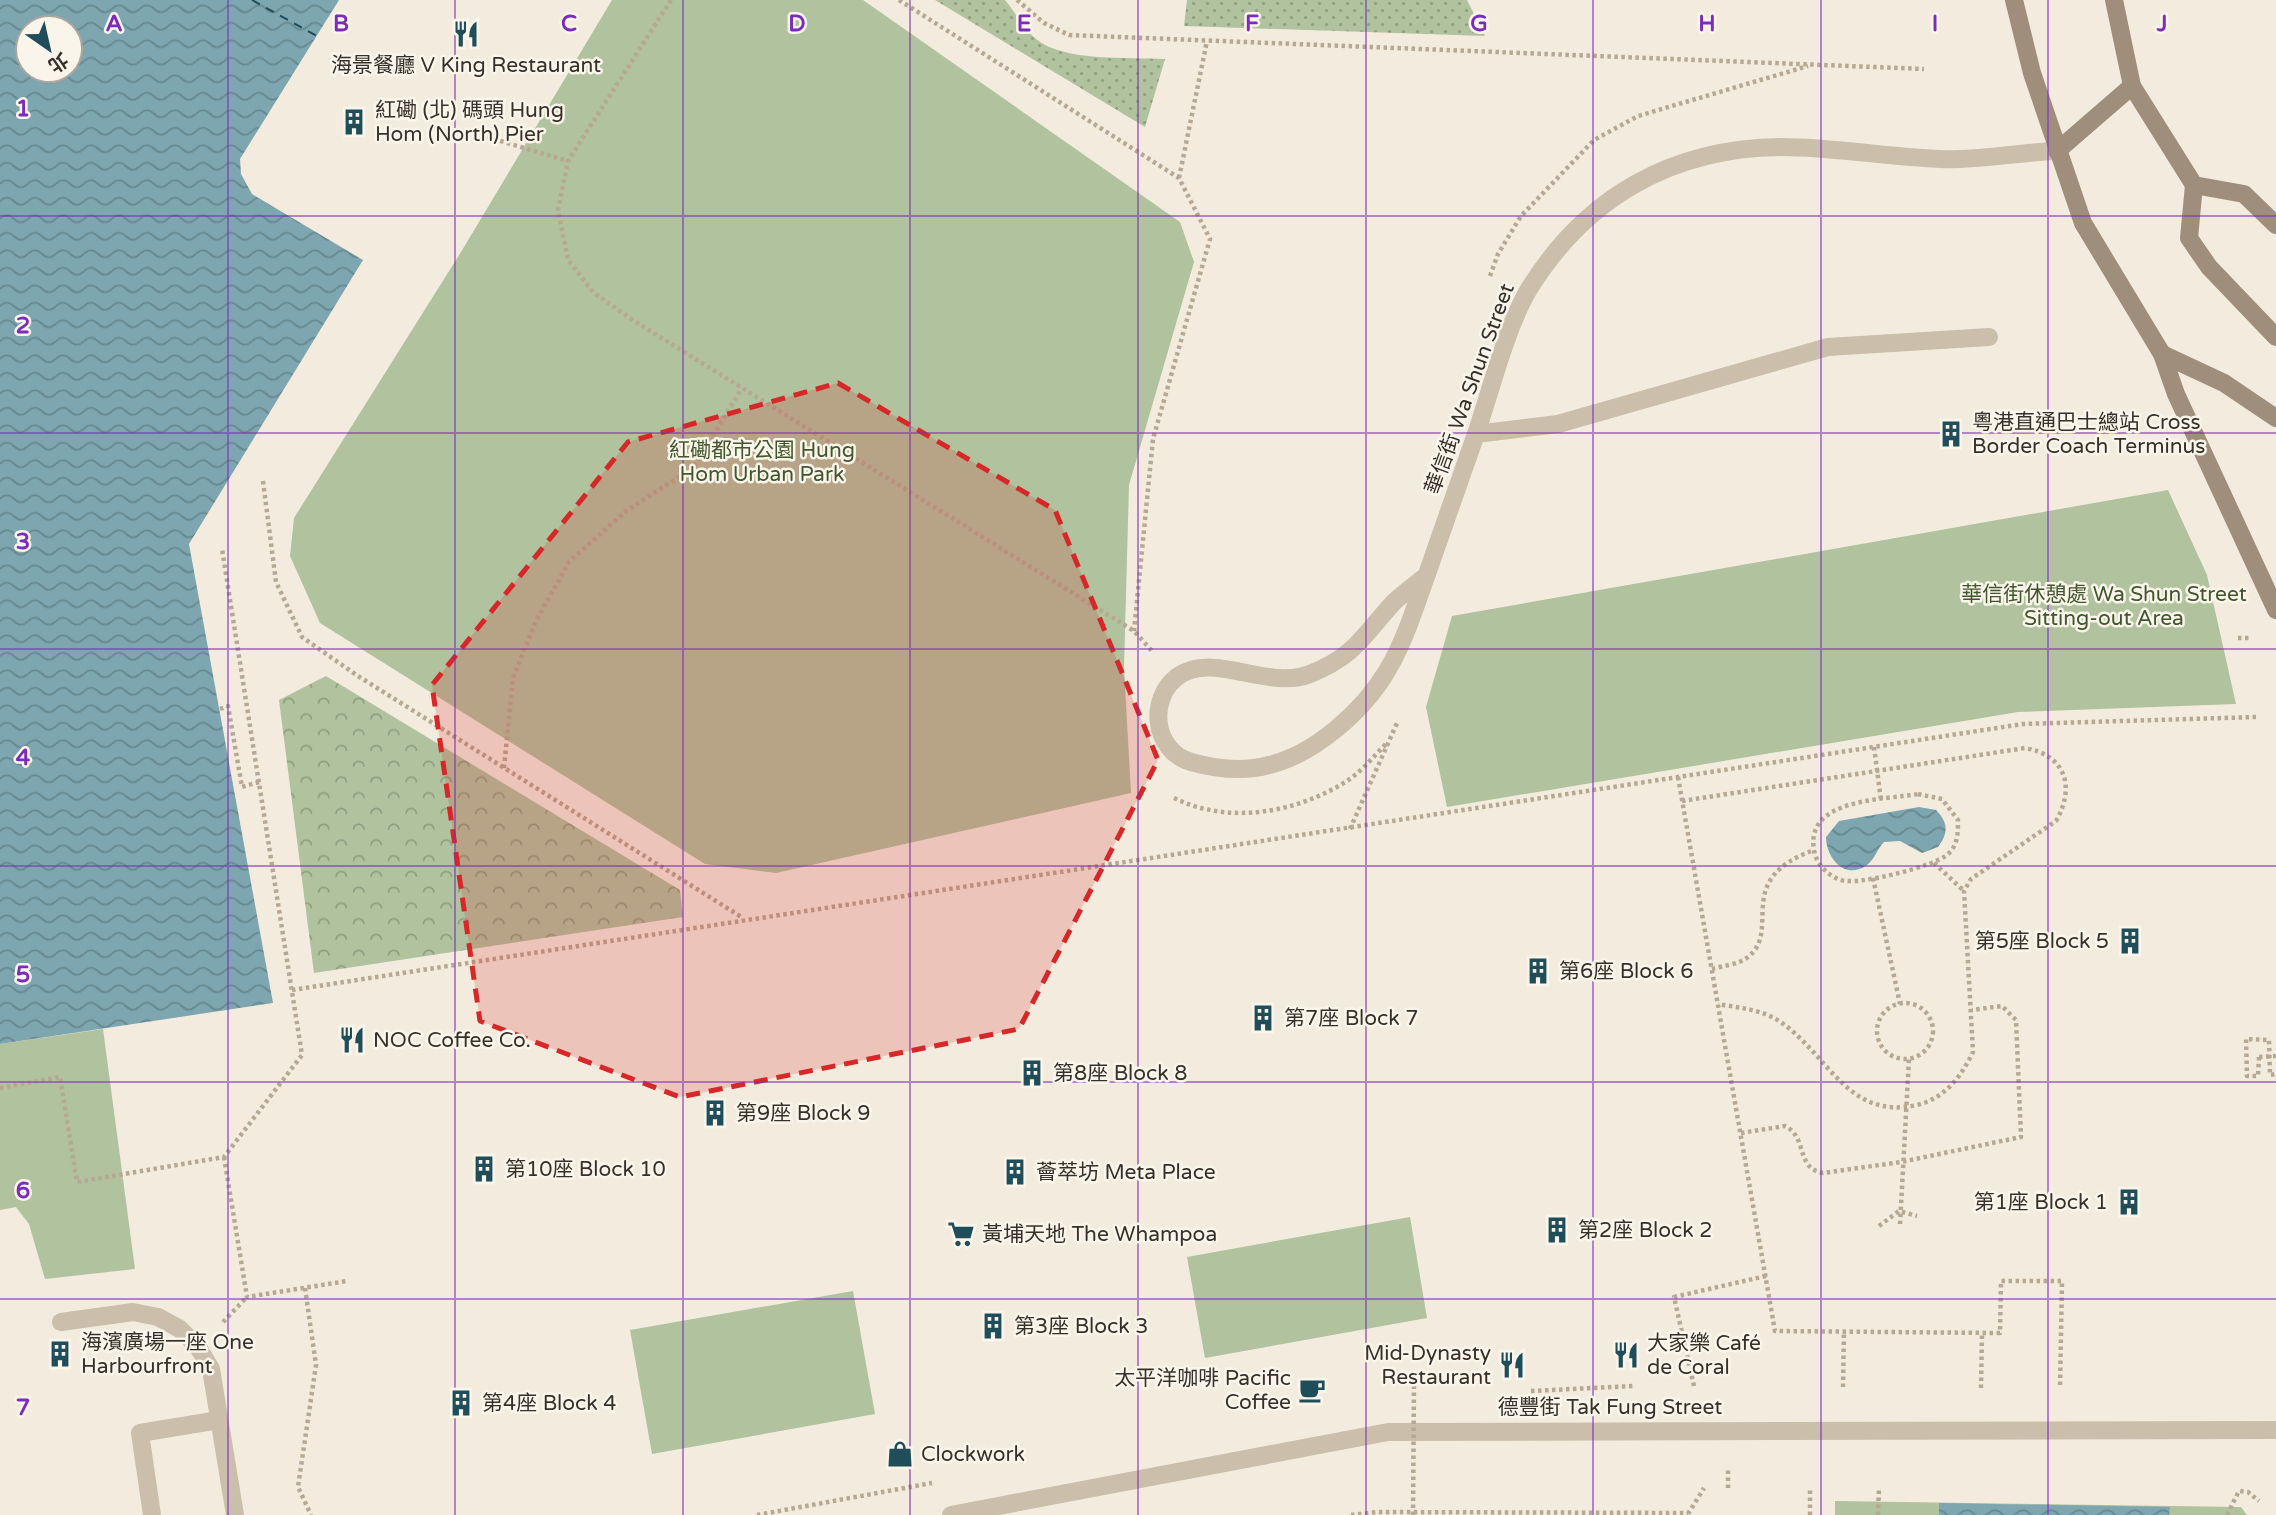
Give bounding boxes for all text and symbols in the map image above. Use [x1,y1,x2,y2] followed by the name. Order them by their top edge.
[105,10,123,38] text: A
[333,10,349,38] text: B
[561,10,577,38] text: C
[788,10,806,38] text: D
[1017,10,1031,38] text: E
[1245,10,1259,38] text: F
[1470,10,1488,38] text: G
[1698,10,1716,38] text: H
[1932,10,1938,38] text: I
[2156,10,2167,38] text: J
[14,14,84,84] north arrow
[451,19,481,49] restaurant icon: 海景餐廳 V King Restaurant
[44,48,72,77] text: 北
[331,53,601,78] place label: 海景餐廳 V King Restaurant
[16,95,30,123] text: 1
[375,98,564,147] place label: 紅磡 (北) 碼頭 Hung Hom (North) Pier
[339,107,369,137] building icon: 紅磡 (北) 碼頭 Hung Hom (North) Pier
[1420,280,1520,498] street label: 華信街 Wa Shun Street
[16,312,30,340] text: 2
[1972,410,2205,459] place label: 粵港直通巴士總站 Cross Border Coach Terminus
[1936,419,1966,449] building icon: 粵港直通巴士總站 Cross Border Coach Terminus
[669,438,855,487] park label: 紅磡都市公園 Hung Hom Urban Park
[16,528,30,556] text: 3
[1961,582,2247,631] park label: 華信街休憩處 Wa Shun Street Sitting-out Area
[16,744,31,772] text: 4
[2115,926,2145,956] building icon: 第5座 Block 5
[1975,929,2109,954] place label: 第5座 Block 5
[1523,956,1553,986] building icon: 第6座 Block 6
[1559,959,1693,984] place label: 第6座 Block 6
[16,961,30,989] text: 5
[1248,1003,1278,1033] building icon: 第7座 Block 7
[1284,1006,1418,1031] place label: 第7座 Block 7
[337,1025,367,1055] restaurant icon: NOC Coffee Co.
[373,1028,531,1053] place label: NOC Coffee Co.
[1017,1058,1047,1088] building icon: 第8座 Block 8
[1053,1061,1187,1086] place label: 第8座 Block 8
[700,1098,730,1128] building icon: 第9座 Block 9
[736,1101,870,1126] place label: 第9座 Block 9
[469,1154,499,1184] building icon: 第10座 Block 10
[505,1157,666,1182] place label: 第10座 Block 10
[1000,1157,1030,1187] building icon: 薈萃坊 Meta Place
[1036,1160,1216,1185] place label: 薈萃坊 Meta Place
[16,1177,30,1205] text: 6
[2114,1187,2144,1217] building icon: 第1座 Block 1
[1974,1190,2108,1215] place label: 第1座 Block 1
[1542,1215,1572,1245] building icon: 第2座 Block 2
[1578,1218,1712,1243] place label: 第2座 Block 2
[946,1219,976,1249] supermarket icon: 黃埔天地 The Whampoa
[982,1222,1217,1247] place label: 黃埔天地 The Whampoa
[978,1311,1008,1341] building icon: 第3座 Block 3
[1014,1314,1148,1339] place label: 第3座 Block 3
[81,1330,254,1379] place label: 海濱廣場一座 One Harbourfront
[1647,1331,1761,1380] place label: 大家樂 Café de Coral
[45,1339,75,1369] building icon: 海濱廣場一座 One Harbourfront
[1611,1340,1641,1370] restaurant icon: 大家樂 Café de Coral
[1364,1341,1491,1390] place label: Mid-Dynasty Restaurant
[1497,1350,1527,1380] restaurant icon: Mid-Dynasty Restaurant
[1114,1366,1291,1415] place label: 太平洋咖啡 Pacific Coffee
[1297,1375,1327,1405] cafe icon: 太平洋咖啡 Pacific Coffee
[446,1388,476,1418] building icon: 第4座 Block 4
[482,1391,616,1416] place label: 第4座 Block 4
[16,1394,30,1422] text: 7
[1498,1395,1722,1420] street label: 德豐街 Tak Fung Street
[885,1439,915,1469] shop icon: Clockwork
[921,1442,1025,1467] place label: Clockwork

